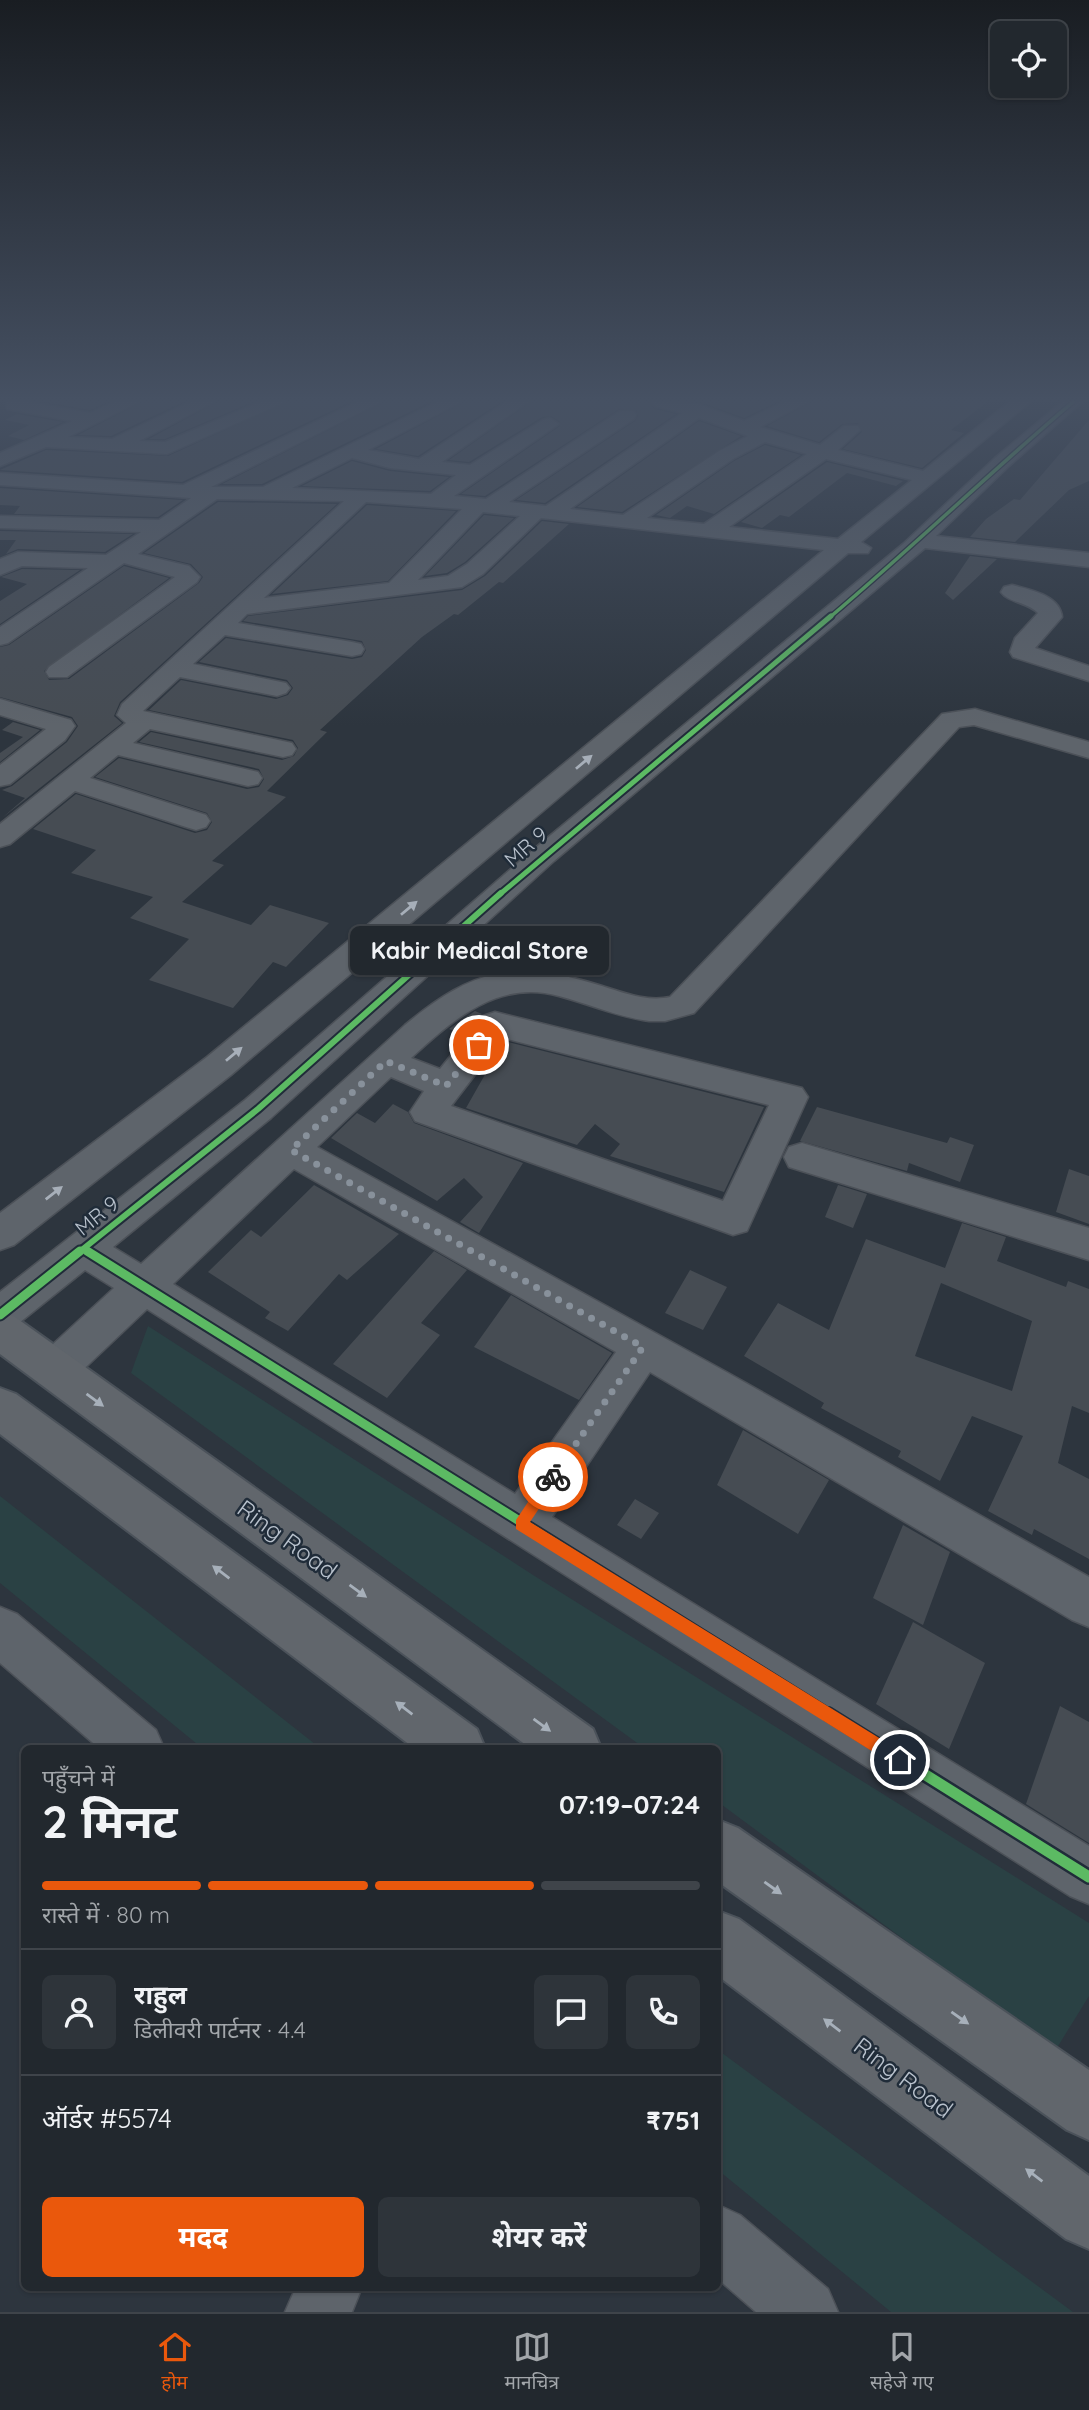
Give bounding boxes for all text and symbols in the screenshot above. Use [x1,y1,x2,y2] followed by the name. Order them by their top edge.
[990,21,1067,98] map controls
[990,21,1067,98] button: locate
[575,755,593,770] one-way arrow
[498,820,552,872] street label: MR 9
[401,901,418,916] one-way arrow
[350,926,608,975] callout: Kabir Medical Store
[371,936,588,965] text: Kabir Medical Store
[449,1015,509,1075] pin
[460,1026,498,1064] icon: bag
[225,1046,243,1061] one-way arrow
[45,1185,63,1200] one-way arrow
[69,1190,124,1241] street label: MR 9
[86,1392,104,1406] one-way arrow
[518,1442,588,1512] courier
[534,1458,572,1496] icon: bike
[232,1493,343,1585] street label: Ring Road
[212,1565,230,1579] one-way arrow
[349,1584,367,1598] one-way arrow
[395,1700,413,1715] one-way arrow
[533,1718,551,1732] one-way arrow
[870,1730,930,1790] pin
[881,1741,919,1779] icon: home
[42,1763,115,1792] text: पहुँचने में
[559,1788,700,1821] text: 07:19–07:24
[42,1792,178,1850] text: 2 मिनट
[764,1881,782,1895] one-way arrow
[42,1900,170,1929] text: रास्ते में · 80 m
[42,1975,116,2049] button: person
[534,1975,608,2049] button: chat
[626,1975,700,2049] button: phone
[134,1978,187,2011] text: राहुल
[951,2011,969,2025] one-way arrow
[134,2015,306,2044] text: डिलीवरी पार्टनर · 4.4
[823,2018,841,2032] one-way arrow
[848,2030,959,2124] street label: Ring Road
[42,2102,172,2135] text: ऑर्डर #5574
[646,2104,700,2137] text: ₹751
[1025,2169,1043,2183] one-way arrow
[42,2197,364,2277] button: मदद
[378,2197,700,2277] button: शेयर करें
[156,2328,194,2397] tab: होम
[505,2328,559,2397] tab: मानचित्र
[870,2328,933,2397] tab: सहेजे गए

